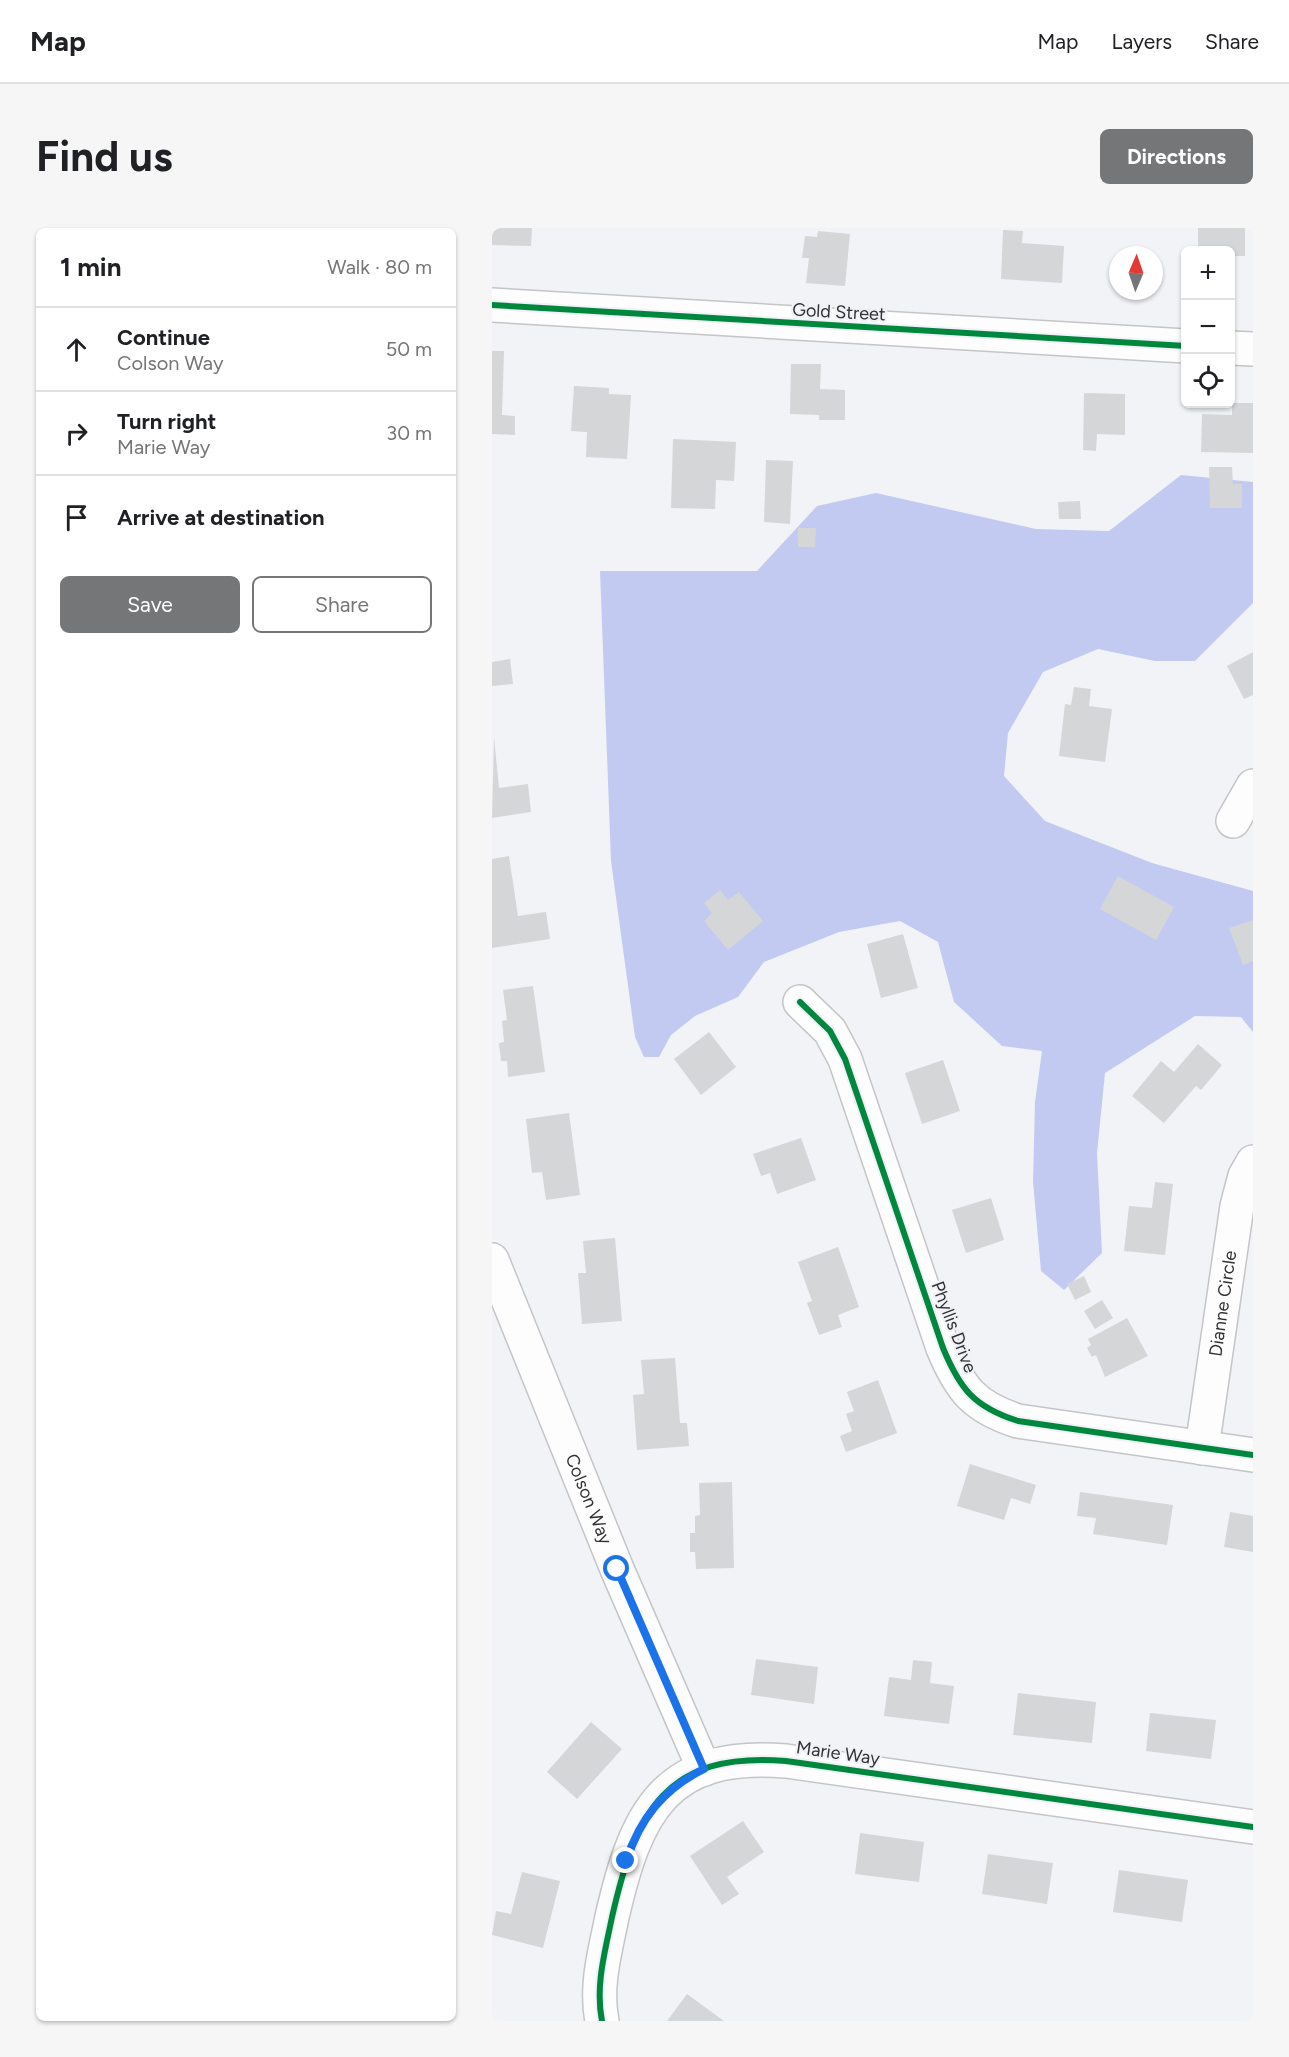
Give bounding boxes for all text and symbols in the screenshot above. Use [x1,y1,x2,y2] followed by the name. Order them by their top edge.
[30,24,86,58] text: Map
[1038,29,1078,54] text: Map
[1111,29,1172,54] text: Layers
[1205,29,1259,54] text: Share
[1100,129,1253,184] button: Directions
[36,131,173,182] text: Find us
[1109,246,1163,300] north arrow
[1181,246,1235,408] map controls
[1181,246,1235,300] button: +
[60,251,121,283] text: 1 min
[327,255,432,279] text: Walk · 80 m
[792,299,886,325] street label: Gold Street
[1181,300,1235,354] button: −
[117,324,210,351] text: Continue
[60,333,93,366] icon: ahead
[386,337,432,361] text: 50 m
[117,351,223,375] text: Colson Way
[1181,354,1235,408] button: locate
[117,408,216,435] text: Turn right
[60,417,93,450] icon: right
[386,421,432,445] text: 30 m
[117,435,210,459] text: Marie Way
[60,501,93,534] icon: arrive
[117,504,325,531] text: Arrive at destination
[60,576,240,633] button: Save
[252,576,432,633] button: Share
[1204,1249,1241,1358] street label: Dianne Circle
[926,1278,982,1376] street label: Phyllis Drive
[561,1451,617,1548] street label: Colson Way
[603,1555,629,1581] route start
[795,1736,882,1770] street label: Marie Way
[612,1847,638,1873] route end

